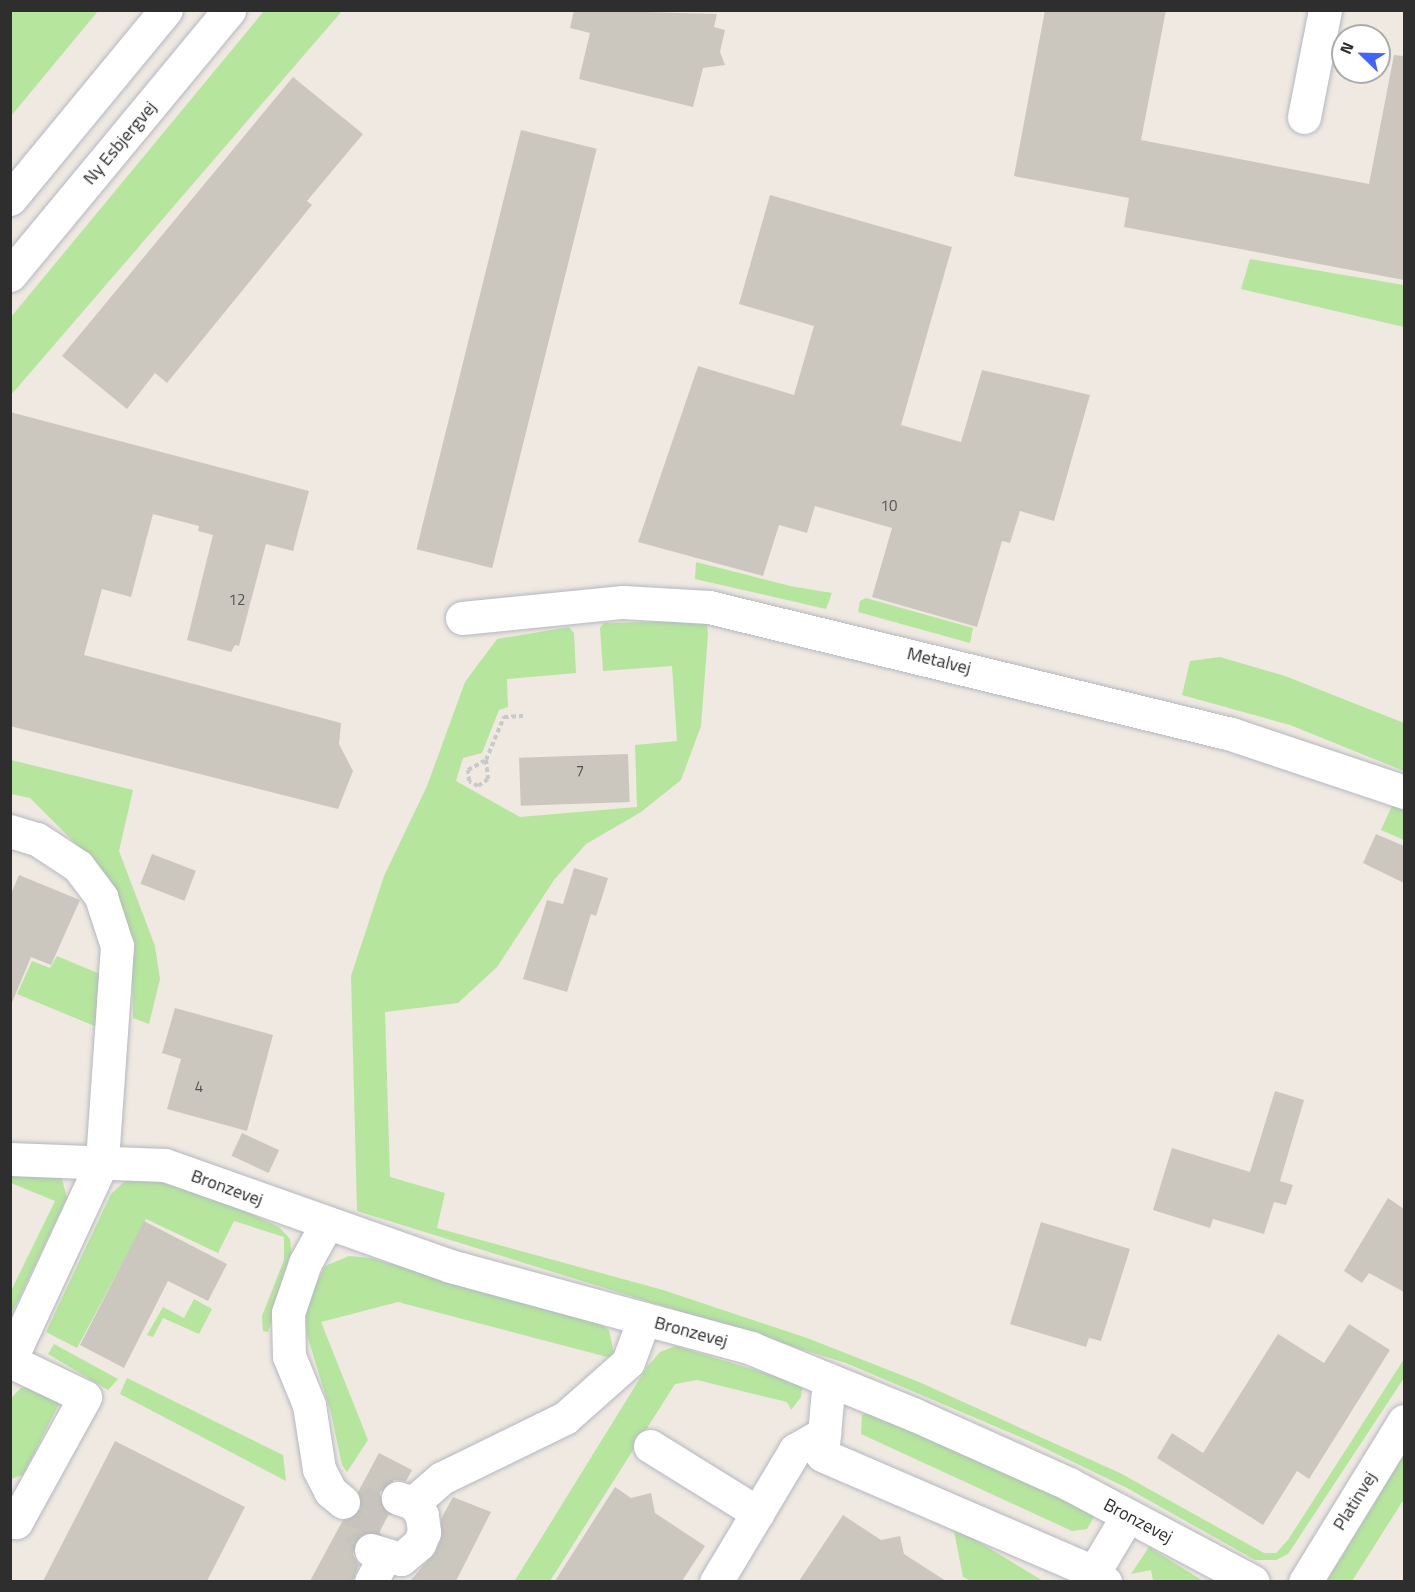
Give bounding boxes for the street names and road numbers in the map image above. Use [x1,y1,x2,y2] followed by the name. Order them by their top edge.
[79,97,161,189] street label: Ny Esbjergvej
[905,643,973,679] street label: Metalvej
[188,1165,266,1211] street label: Bronzevej
[652,1312,730,1352] street label: Bronzevej
[1329,1468,1381,1534] street label: Platinvej
[1100,1494,1176,1548] street label: Bronzevej

